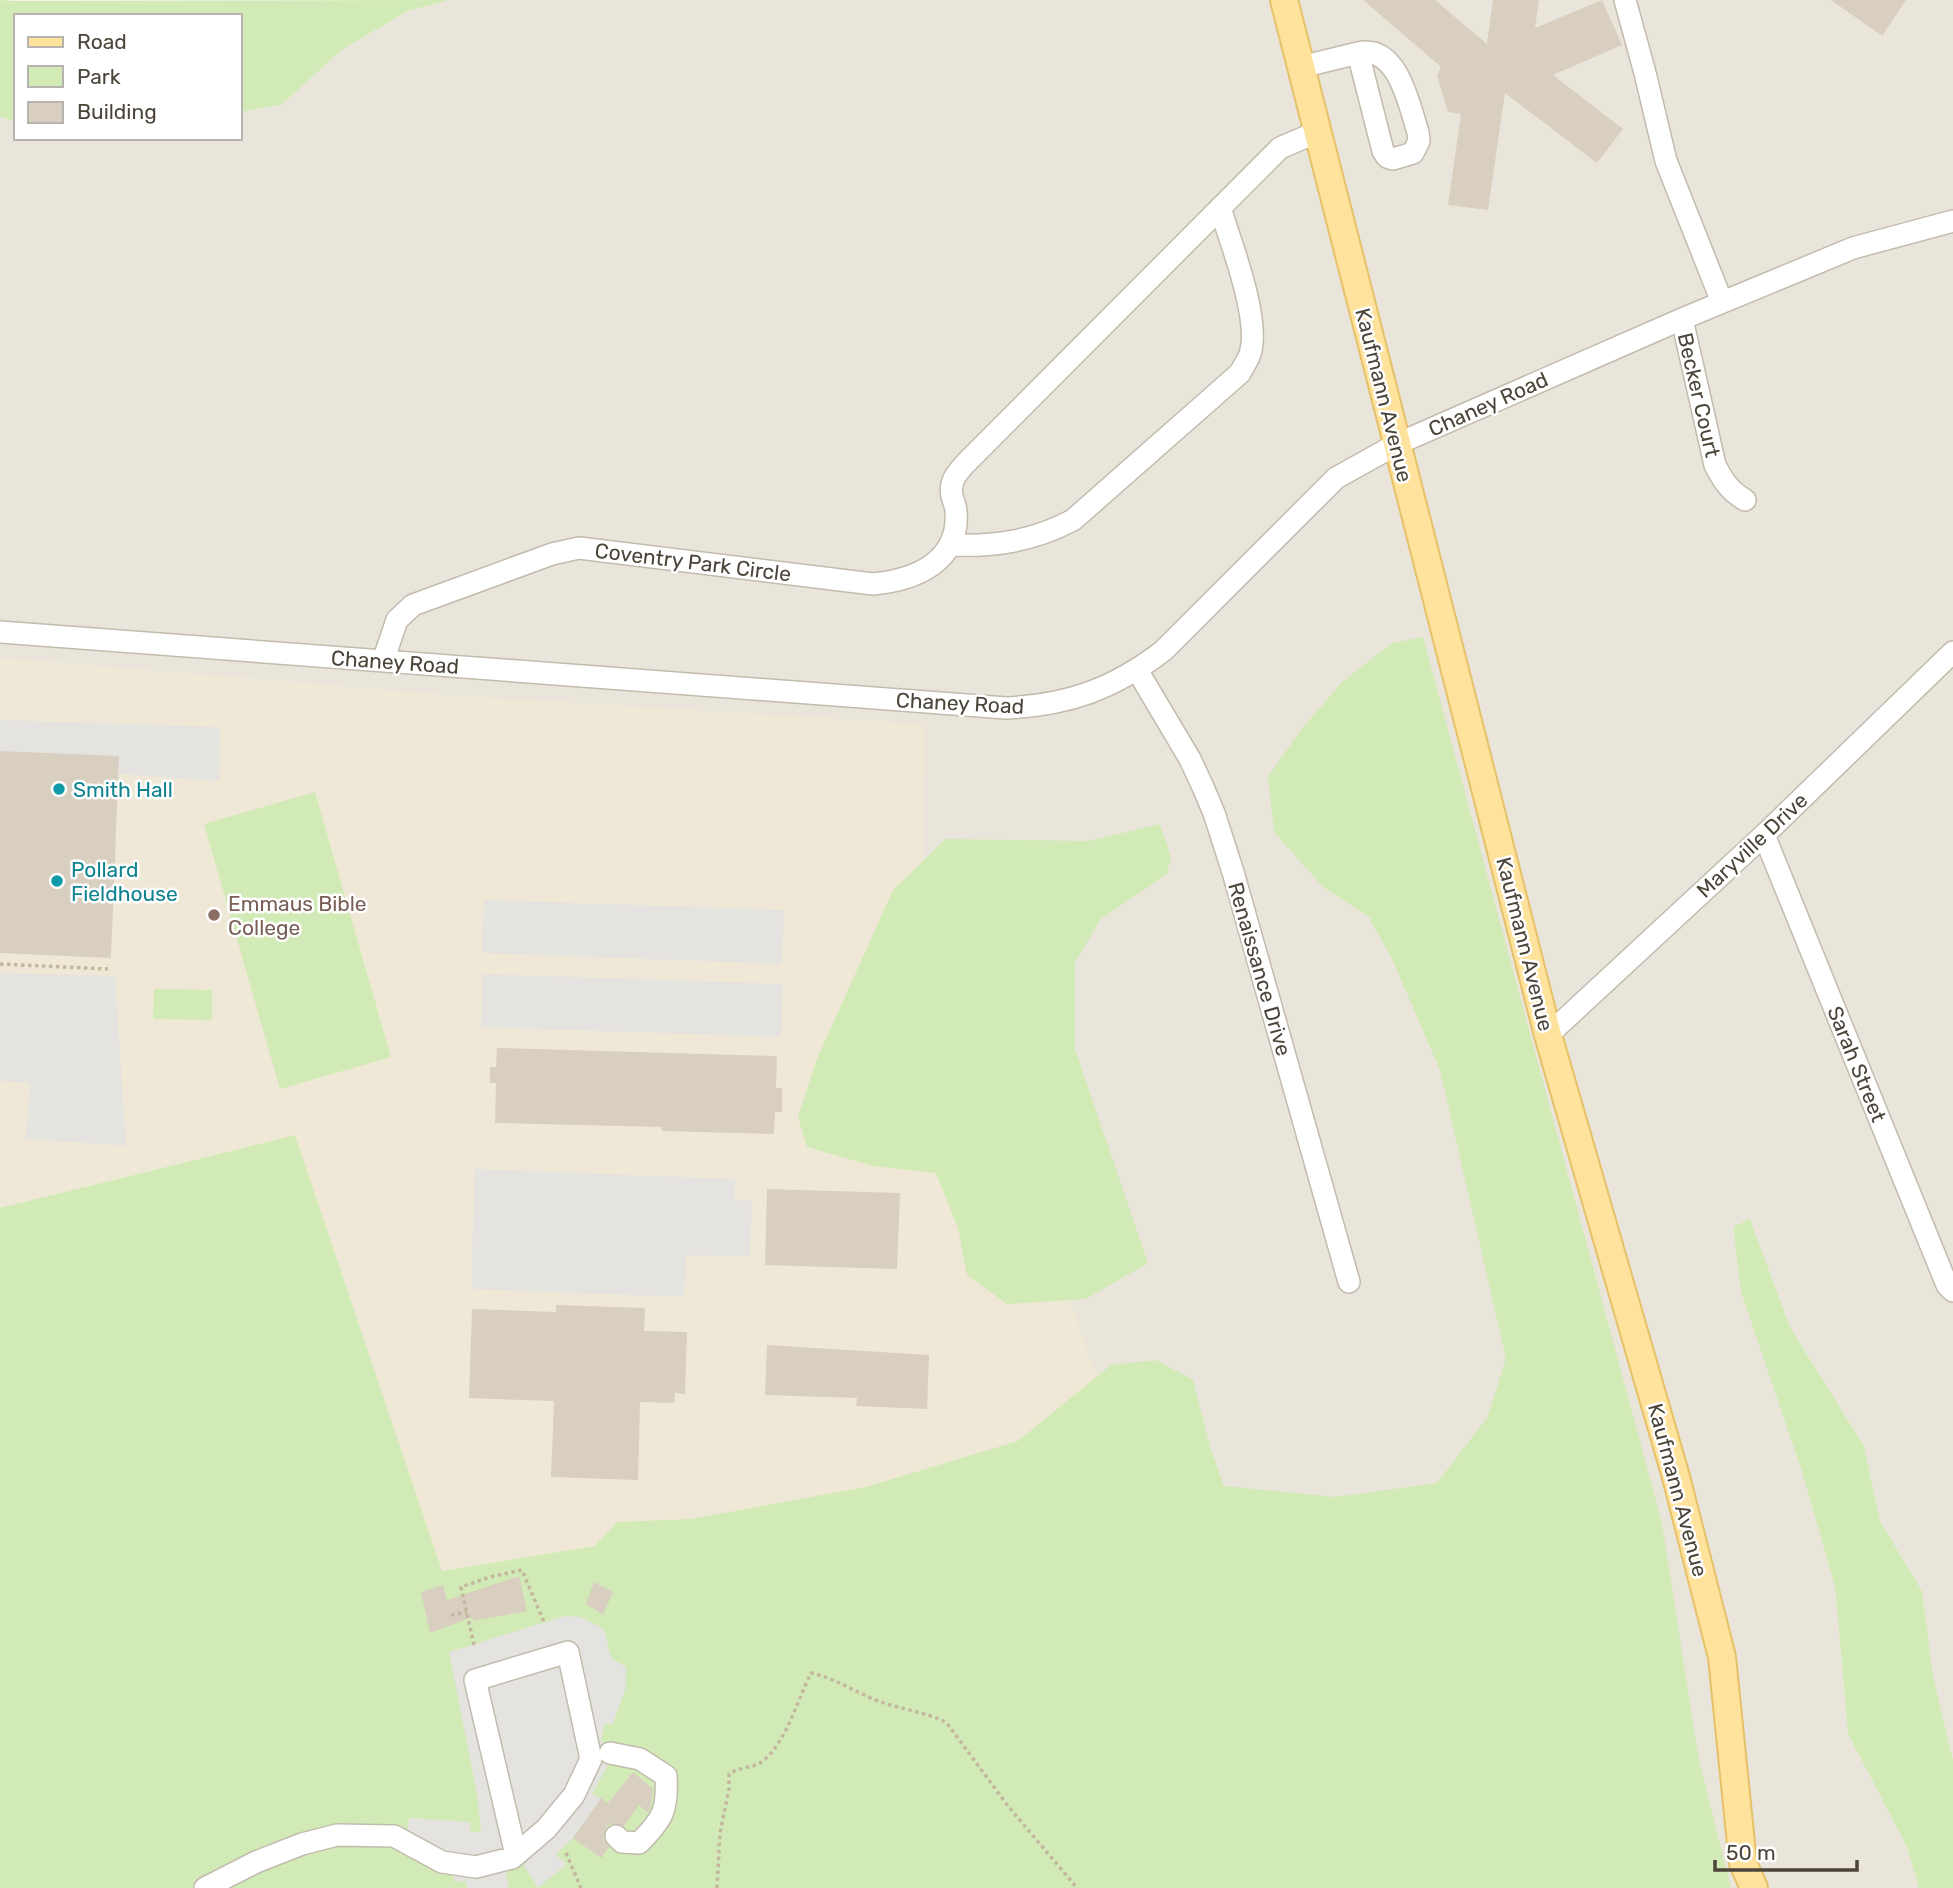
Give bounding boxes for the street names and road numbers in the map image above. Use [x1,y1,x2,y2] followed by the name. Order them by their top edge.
[1350,305,1418,485] street label: Kaufmann Avenue
[1673,330,1725,460] street label: Becker Court
[1424,366,1552,442] street label: Chaney Road
[593,538,793,586] street label: Coventry Park Circle
[330,645,460,679] street label: Chaney Road
[895,687,1025,719] street label: Chaney Road
[1691,787,1813,903] street label: Maryville Drive
[1491,854,1559,1034] street label: Kaufmann Avenue
[1223,879,1297,1059] street label: Renaissance Drive
[1822,1002,1892,1126] street label: Sarah Street
[1643,1400,1713,1580] street label: Kaufmann Avenue

